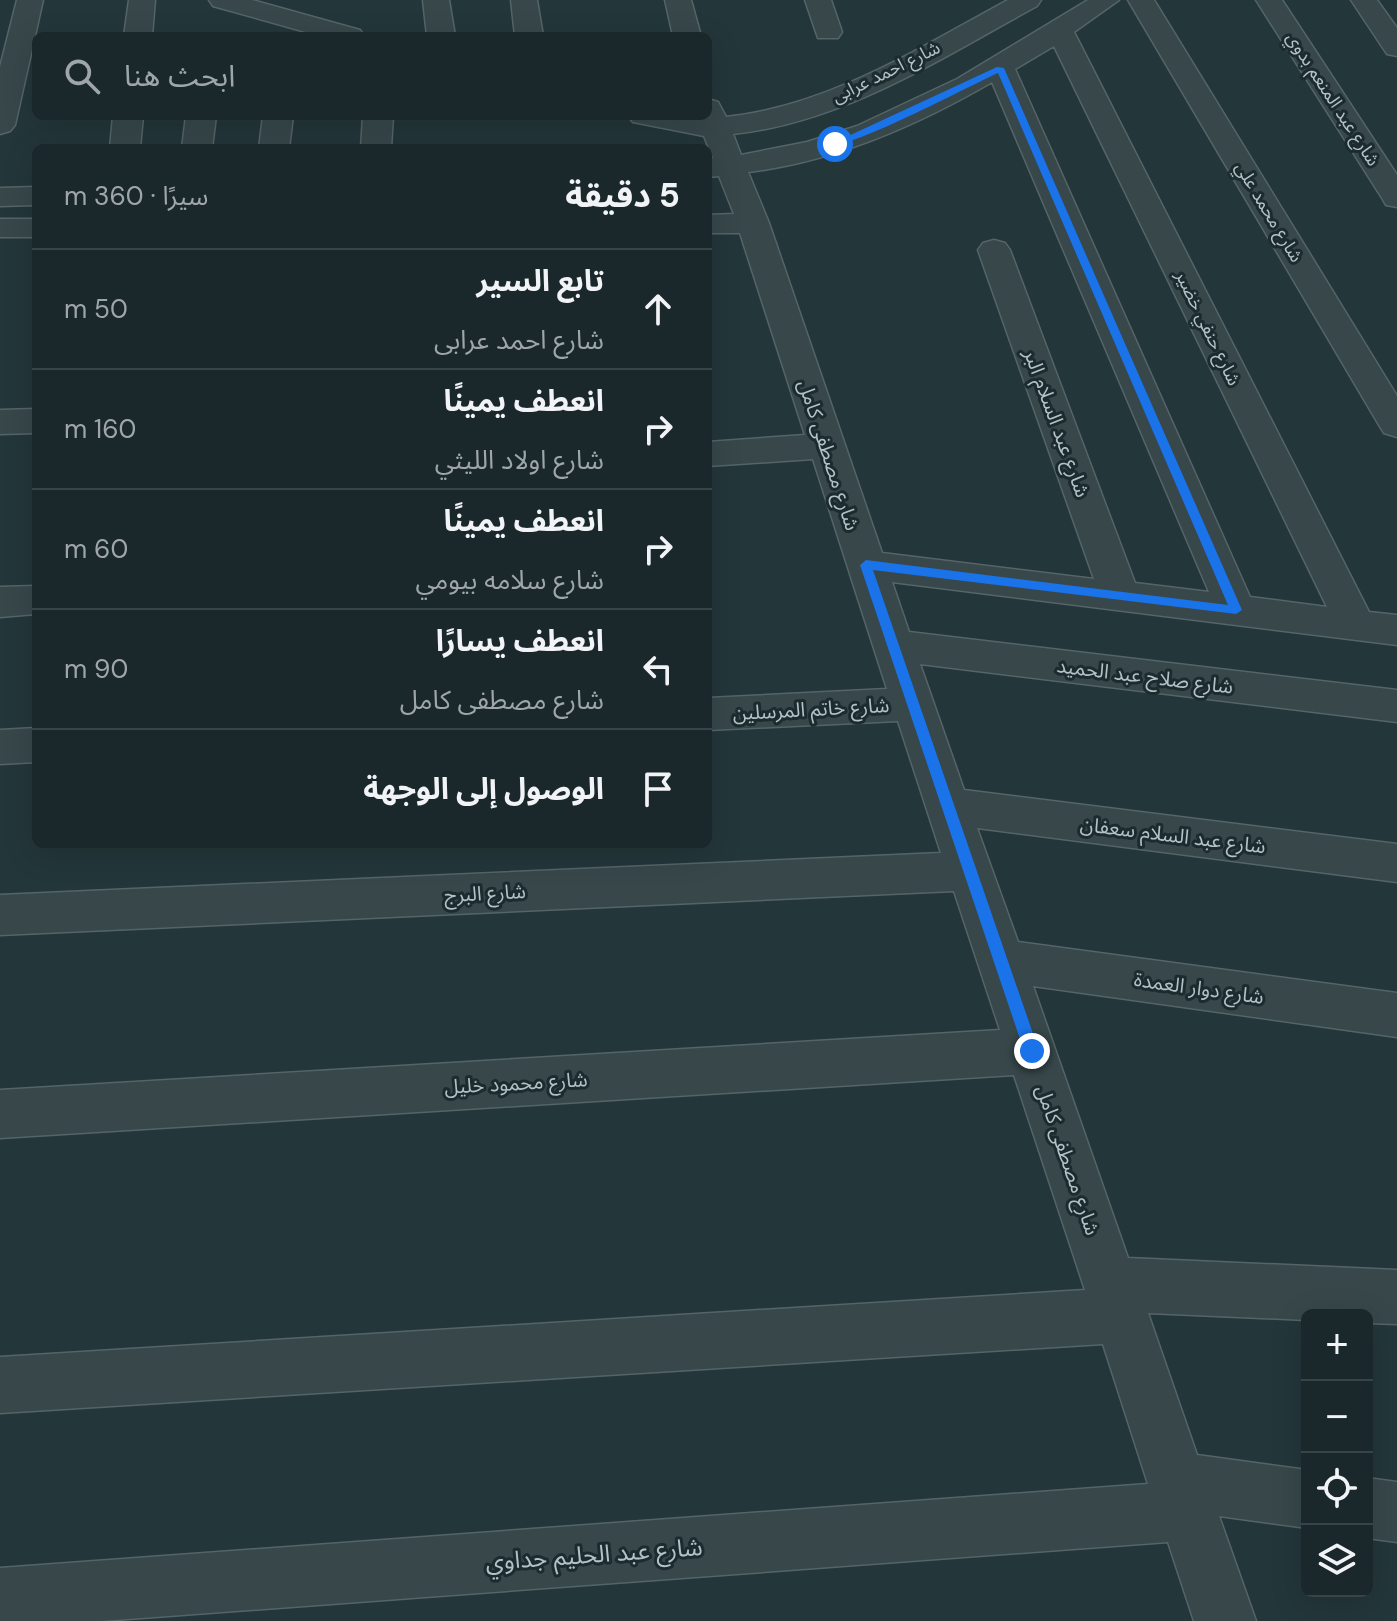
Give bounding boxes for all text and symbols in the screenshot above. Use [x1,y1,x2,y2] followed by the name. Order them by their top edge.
[1279,27,1385,172] street label: شارع عبد المنعم بدوي
[32,32,712,120] search box
[828,35,945,110] street label: شارع احمد عرابى
[60,54,104,98] icon: search
[124,56,235,95] text: ابحث هنا
[817,126,853,162] route start
[1228,157,1308,268] street label: شارع محمد علي
[565,173,680,218] text: 5 دقيقة
[64,179,208,213] text: سيرًا · 360 m
[477,261,604,300] text: تابع السير
[1168,266,1246,390] street label: شارع حنفي خضير
[636,287,680,331] icon: ahead
[64,292,128,326] text: 50 m
[434,323,604,357] text: شارع احمد عرابى
[1016,344,1096,501] street label: شارع عبد السلام البر
[790,376,866,534] street label: شارع مصطفى كامل
[444,381,604,420] text: انعطف يمينًا
[636,407,680,451] icon: right
[64,412,136,446] text: 160 m
[435,443,604,477] text: شارع اولاد الليثي
[444,501,604,540] text: انعطف يمينًا
[636,527,680,571] icon: right
[64,532,128,566] text: 60 m
[415,563,604,597] text: شارع سلامه بيومي
[436,621,604,660] text: انعطف يسارًا
[636,647,680,691] icon: left
[64,652,128,686] text: 90 m
[1055,652,1235,702] street label: شارع صلاح عبد الحميد
[400,683,604,717] text: شارع مصطفى كامل
[732,692,890,728] street label: شارع خاتم المرسلين
[636,767,680,811] icon: arrive
[363,769,604,808] text: الوصول إلى الوجهة
[1079,811,1267,861] street label: شارع عبد السلام سعفان
[443,878,527,910] street label: شارع البرج
[1132,966,1266,1012] street label: شارع دوار العمدة
[1014,1033,1050,1069] route end
[444,1066,588,1102] street label: شارع محمود خليل
[1028,1082,1106,1239] street label: شارع مصطفى كامل
[1301,1309,1373,1597] map controls
[1301,1309,1373,1381] button: +
[1301,1381,1373,1453] button: −
[1301,1453,1373,1525] button: locate
[1301,1525,1373,1597] button: layers
[484,1531,704,1581] street label: شارع عبد الحليم جداوي

